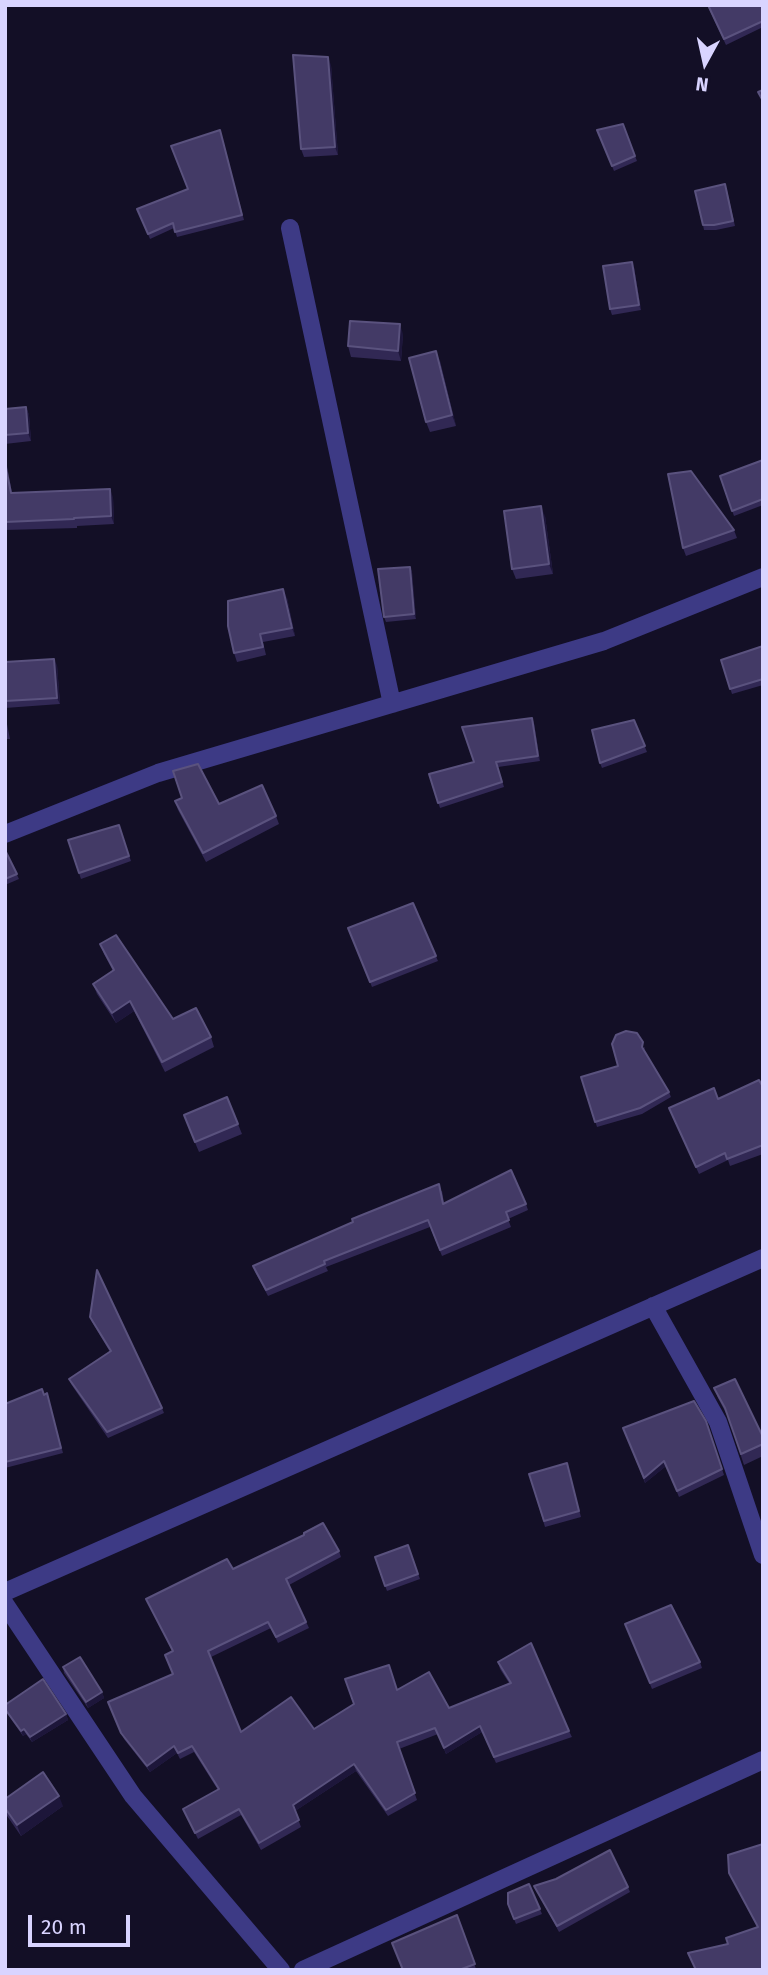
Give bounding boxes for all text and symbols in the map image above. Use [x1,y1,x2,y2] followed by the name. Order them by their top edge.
[670,28,740,98] north arrow
[694,72,710,97] text: N
[32,1902,133,1946] scale bar
[41,1914,87,1940] text: 20 m

